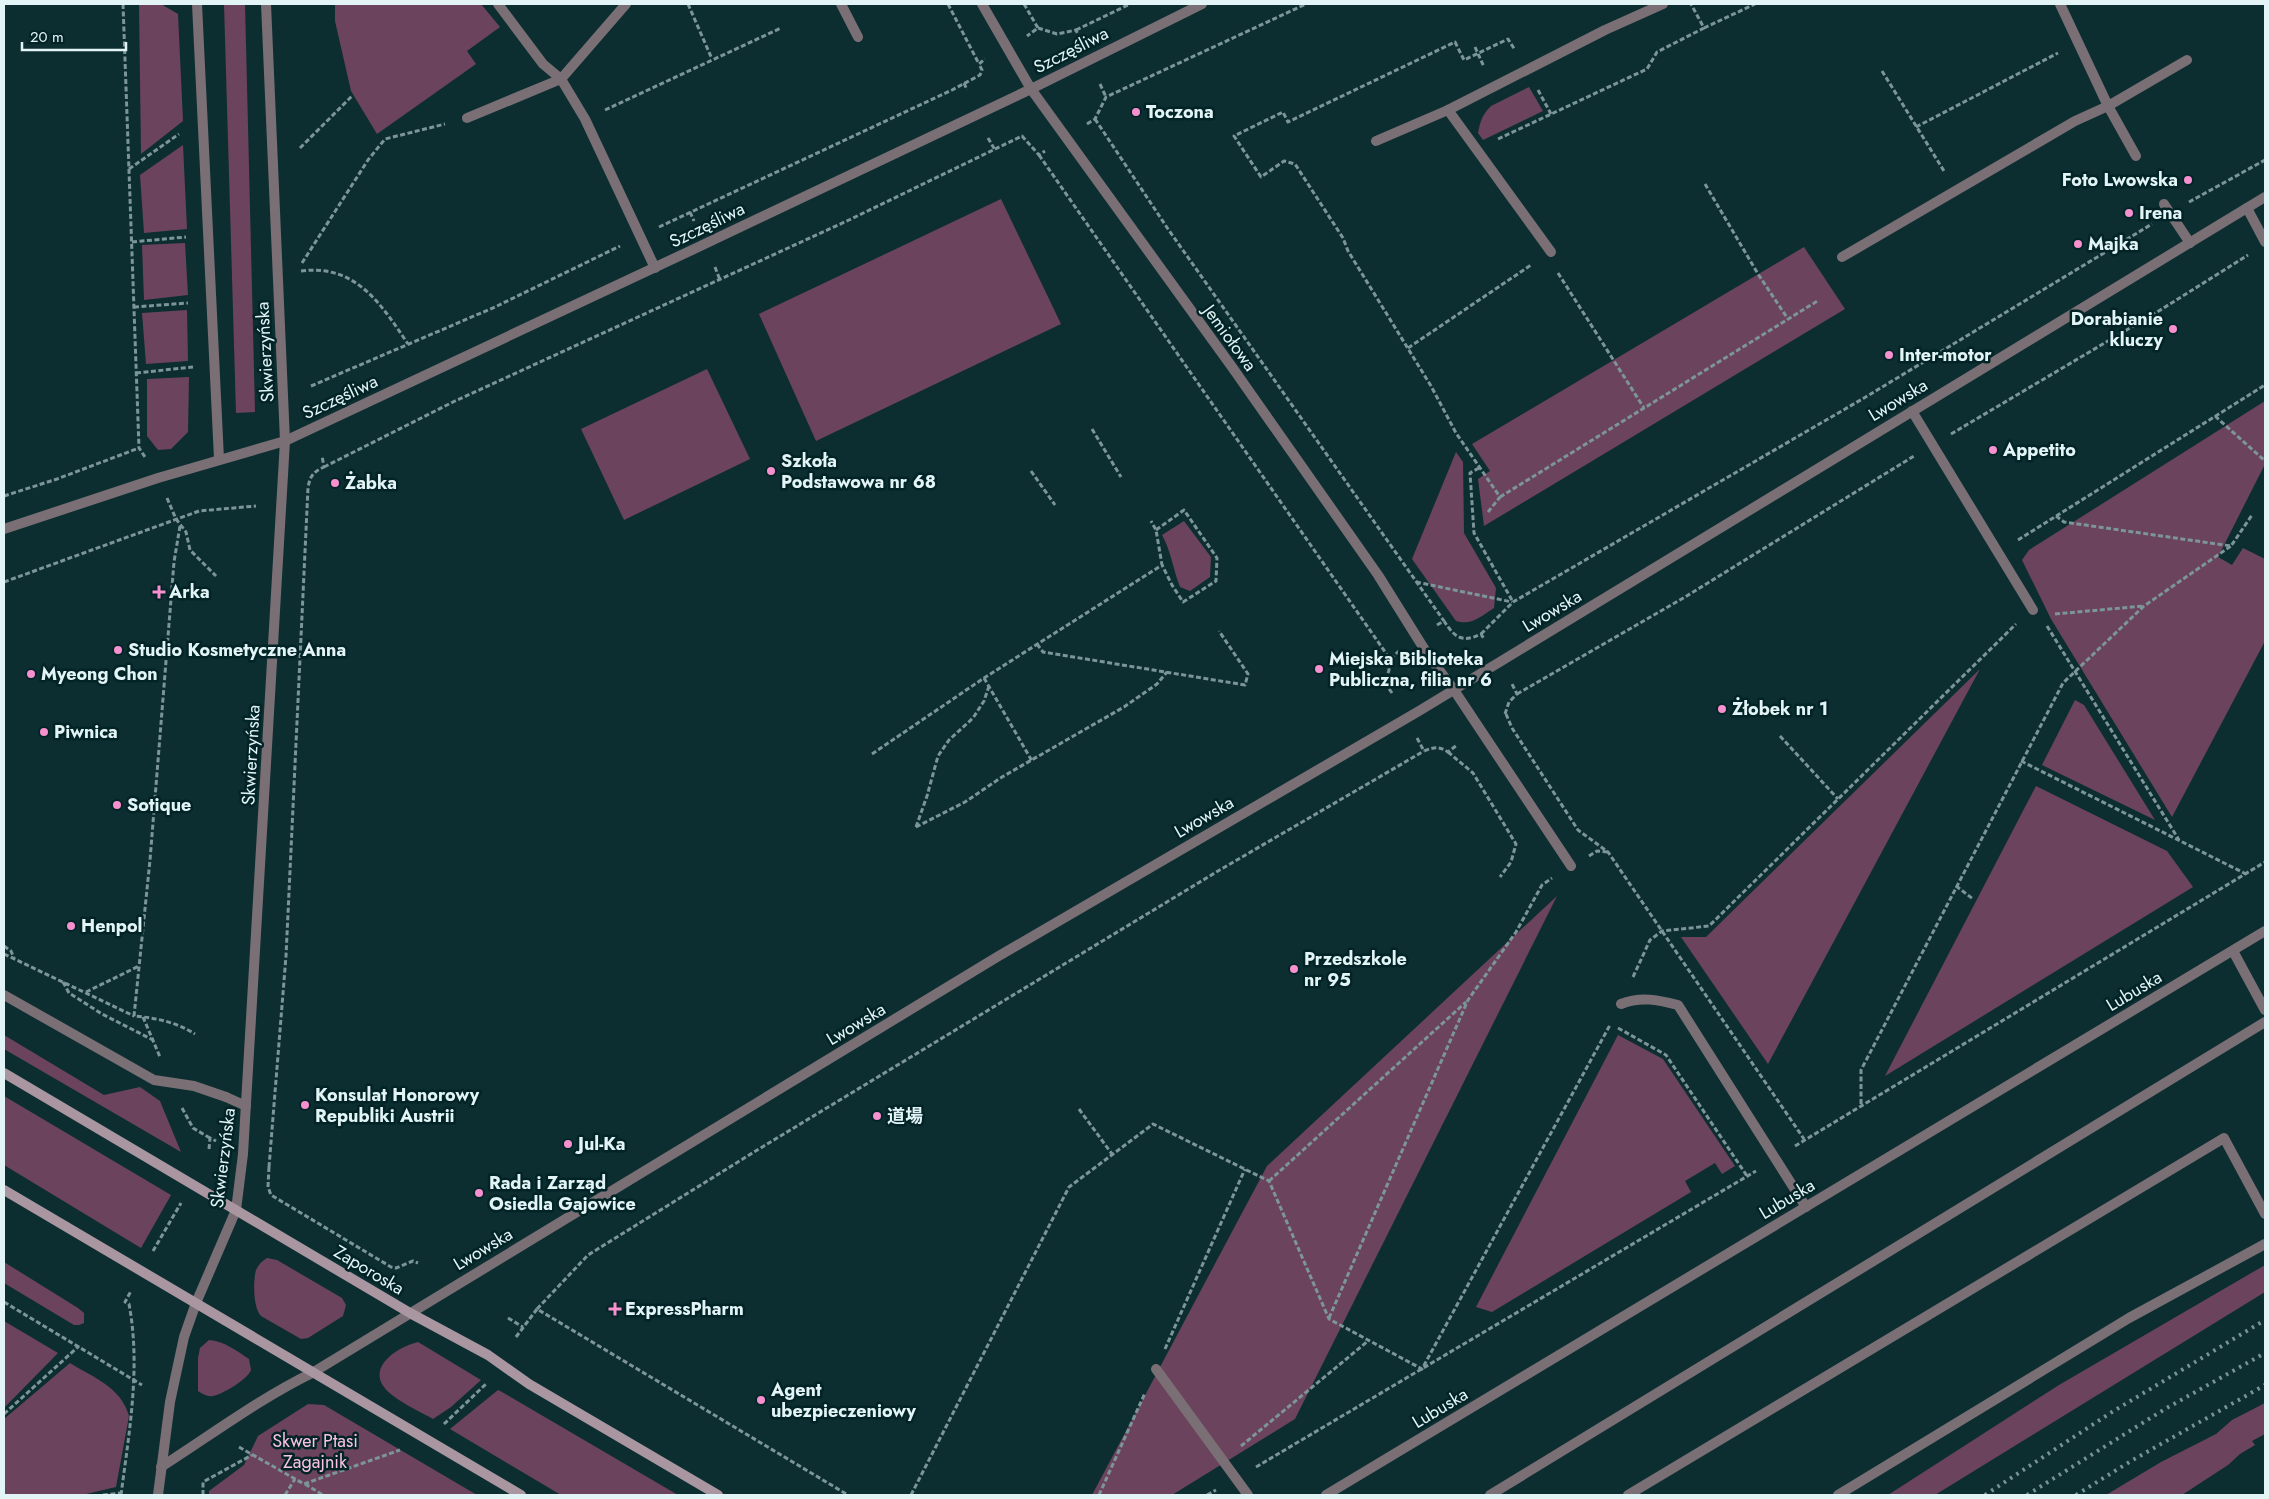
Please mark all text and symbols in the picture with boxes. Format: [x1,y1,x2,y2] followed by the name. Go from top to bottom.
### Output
[22,20,126,52] scale bar
[1029,20,1113,80] street label: Szczęśliwa
[30,26,64,48] text: 20 m
[1146,99,1214,125] place label: Toczona
[1130,106,1142,118] marker: Toczona
[2062,167,2178,193] place label: Foto Lwowska
[2182,174,2194,186] marker: Foto Lwowska
[665,196,749,254] street label: Szczęśliwa
[2139,200,2182,226] place label: Irena
[2123,207,2135,219] marker: Irena
[2088,231,2139,257] place label: Majka
[2072,238,2084,250] marker: Majka
[1196,298,1263,377] street label: Jemiołowa
[249,301,281,403] street label: Skwierzyńska
[2071,306,2164,353] place label: Dorabianie kluczy
[2167,323,2179,335] marker: Dorabianie kluczy
[1899,342,1992,368] place label: Inter-motor
[1883,349,1895,361] marker: Inter-motor
[298,368,382,426] street label: Szczęśliwa
[1864,372,1932,428] street label: Lwowska
[2002,437,2076,463] place label: Appetito
[1987,444,1999,456] marker: Appetito
[781,448,936,495] place label: Szkoła Podstawowa nr 68
[765,465,777,477] marker: Szkoła Podstawowa nr 68
[345,470,397,496] place label: Żabka
[329,477,341,489] marker: Żabka
[168,579,210,605] place label: Arka
[1518,583,1586,639] street label: Lwowska
[153,586,165,598] marker: Arka
[128,637,346,663] place label: Studio Kosmetyczne Anna
[112,644,124,656] marker: Studio Kosmetyczne Anna
[1329,646,1492,693] place label: Miejska Biblioteka Publiczna, filia nr 6
[41,661,158,687] place label: Myeong Chon
[1313,663,1325,675] marker: Miejska Biblioteka Publiczna, filia nr 6
[25,668,37,680] marker: Myeong Chon
[1732,696,1828,722] place label: Żłobek nr 1
[1716,703,1728,715] marker: Żłobek nr 1
[235,704,267,806] street label: Skwierzyńska
[54,719,118,745] place label: Piwnica
[38,726,50,738] marker: Piwnica
[1169,790,1239,844] street label: Lwowska
[127,792,191,818] place label: Sotique
[111,799,123,811] marker: Sotique
[81,913,142,939] place label: Henpol
[65,920,77,932] marker: Henpol
[1304,946,1407,993] place label: Przedszkole nr 95
[1288,963,1300,975] marker: Przedszkole nr 95
[2101,964,2167,1018] street label: Lubuska
[822,996,890,1052] street label: Lwowska
[315,1082,480,1129] place label: Konsulat Honorowy Republiki Austrii
[299,1099,311,1111] marker: Konsulat Honorowy Republiki Austrii
[887,1103,923,1129] place label: 道場
[204,1106,242,1210] street label: Skwierzyńska
[871,1110,883,1122] marker: 道場
[575,1131,625,1157] place label: Jul-Ka
[562,1138,574,1150] marker: Jul-Ka
[489,1170,636,1217] place label: Rada i Zarząd Osiedla Gajowice
[1754,1172,1820,1226] street label: Lubuska
[473,1187,485,1199] marker: Rada i Zarząd Osiedla Gajowice
[449,1221,517,1277] street label: Lwowska
[329,1239,409,1301] street label: Zaporoska
[625,1296,744,1322] place label: ExpressPharm
[609,1303,621,1315] marker: ExpressPharm
[770,1377,917,1424] place label: Agent ubezpieczeniowy
[1407,1381,1473,1435] street label: Lubuska
[755,1394,767,1406] marker: Agent ubezpieczeniowy
[272,1428,358,1475] park label: Skwer Ptasi Zagajnik

